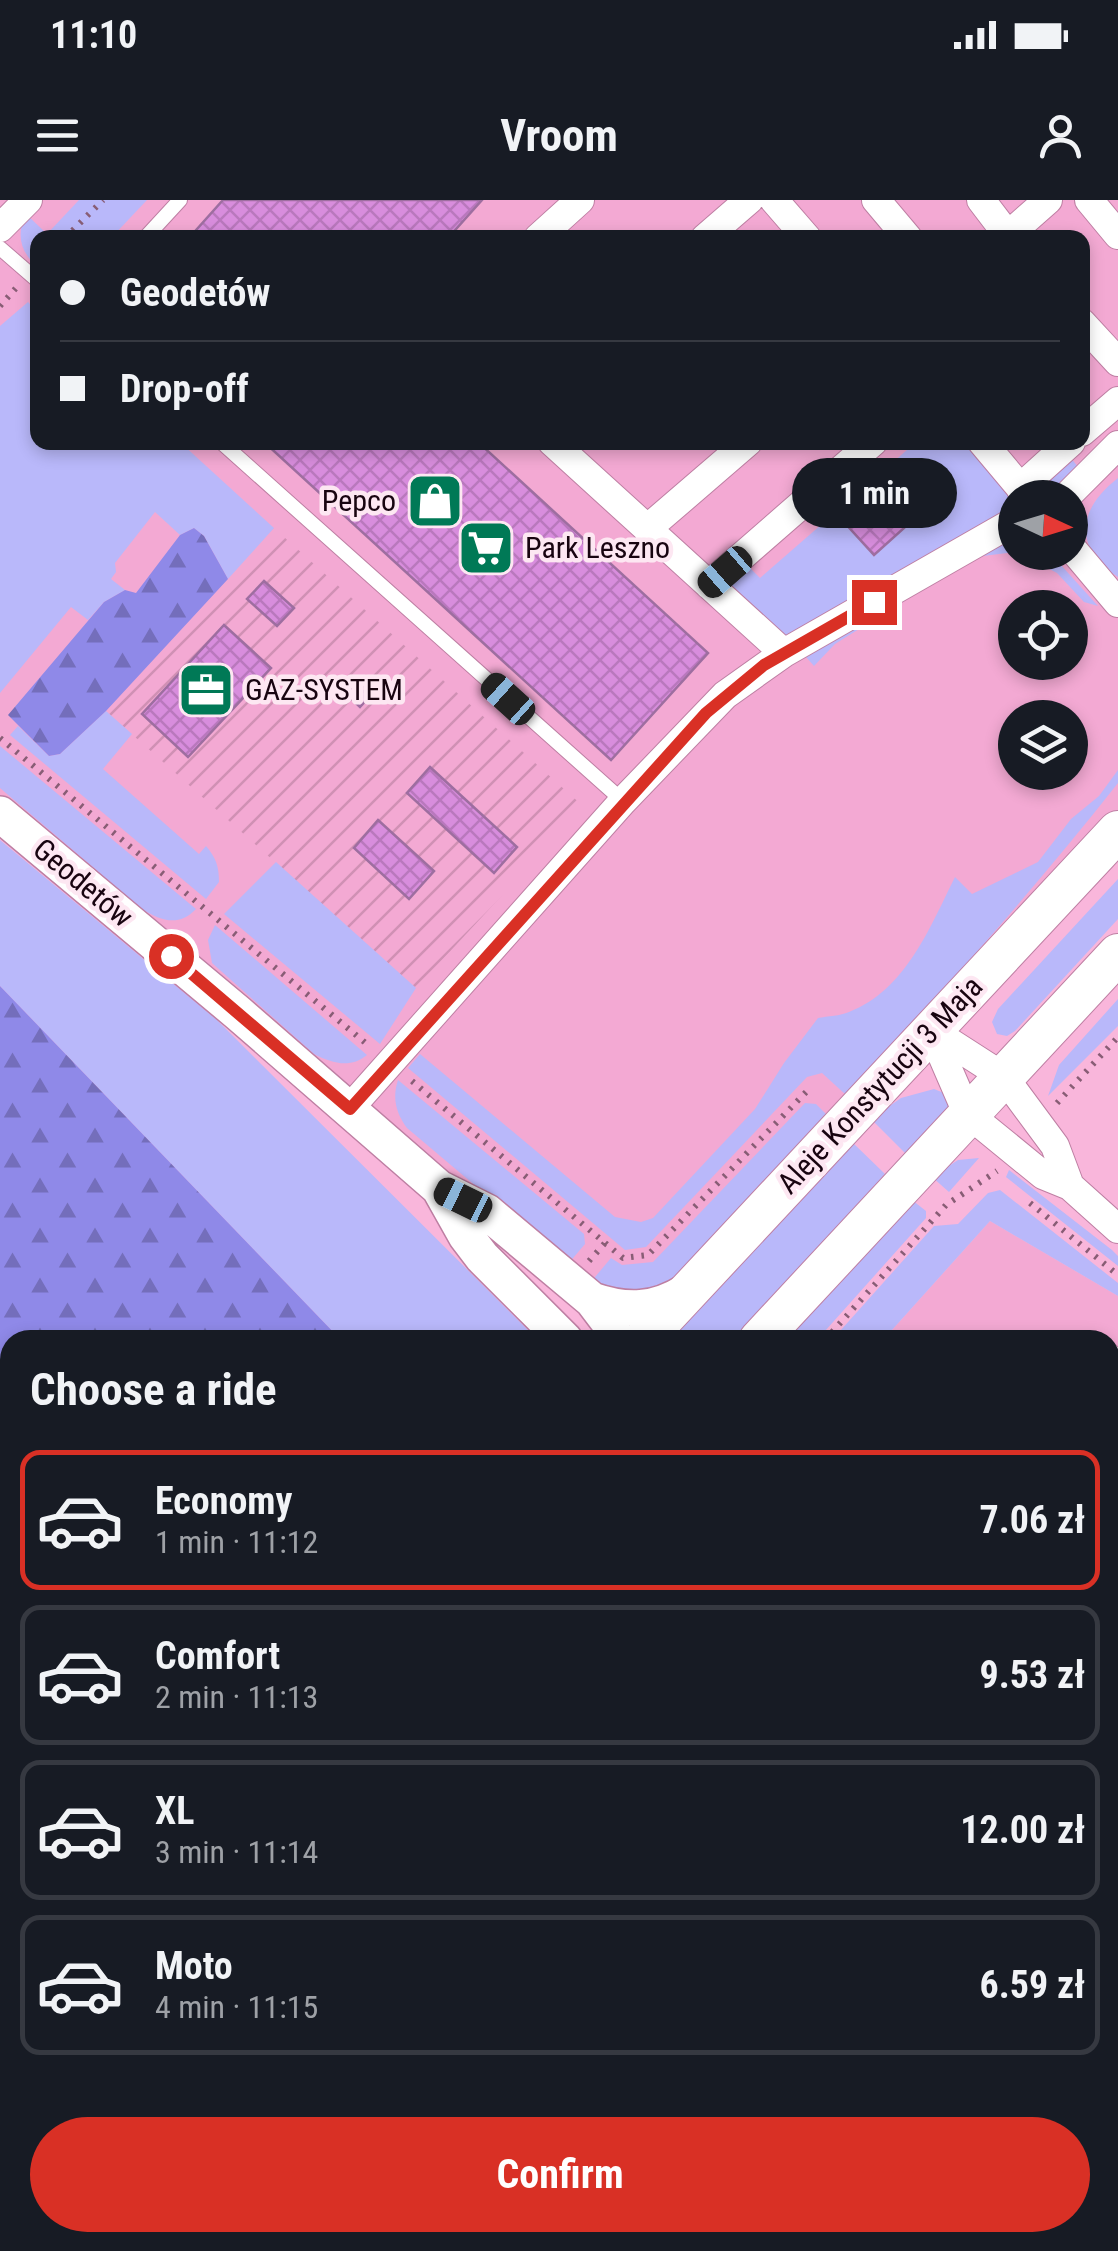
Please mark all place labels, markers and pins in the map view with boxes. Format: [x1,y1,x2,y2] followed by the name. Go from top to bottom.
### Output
[405,471,465,531] shop icon: Pepco
[322,483,396,518] place label: Pepco
[456,518,516,578] supermarket icon: Park Leszno
[525,530,670,565] place label: Park Leszno
[176,660,236,720] office icon: GAZ-SYSTEM
[245,672,403,707] place label: GAZ-SYSTEM

